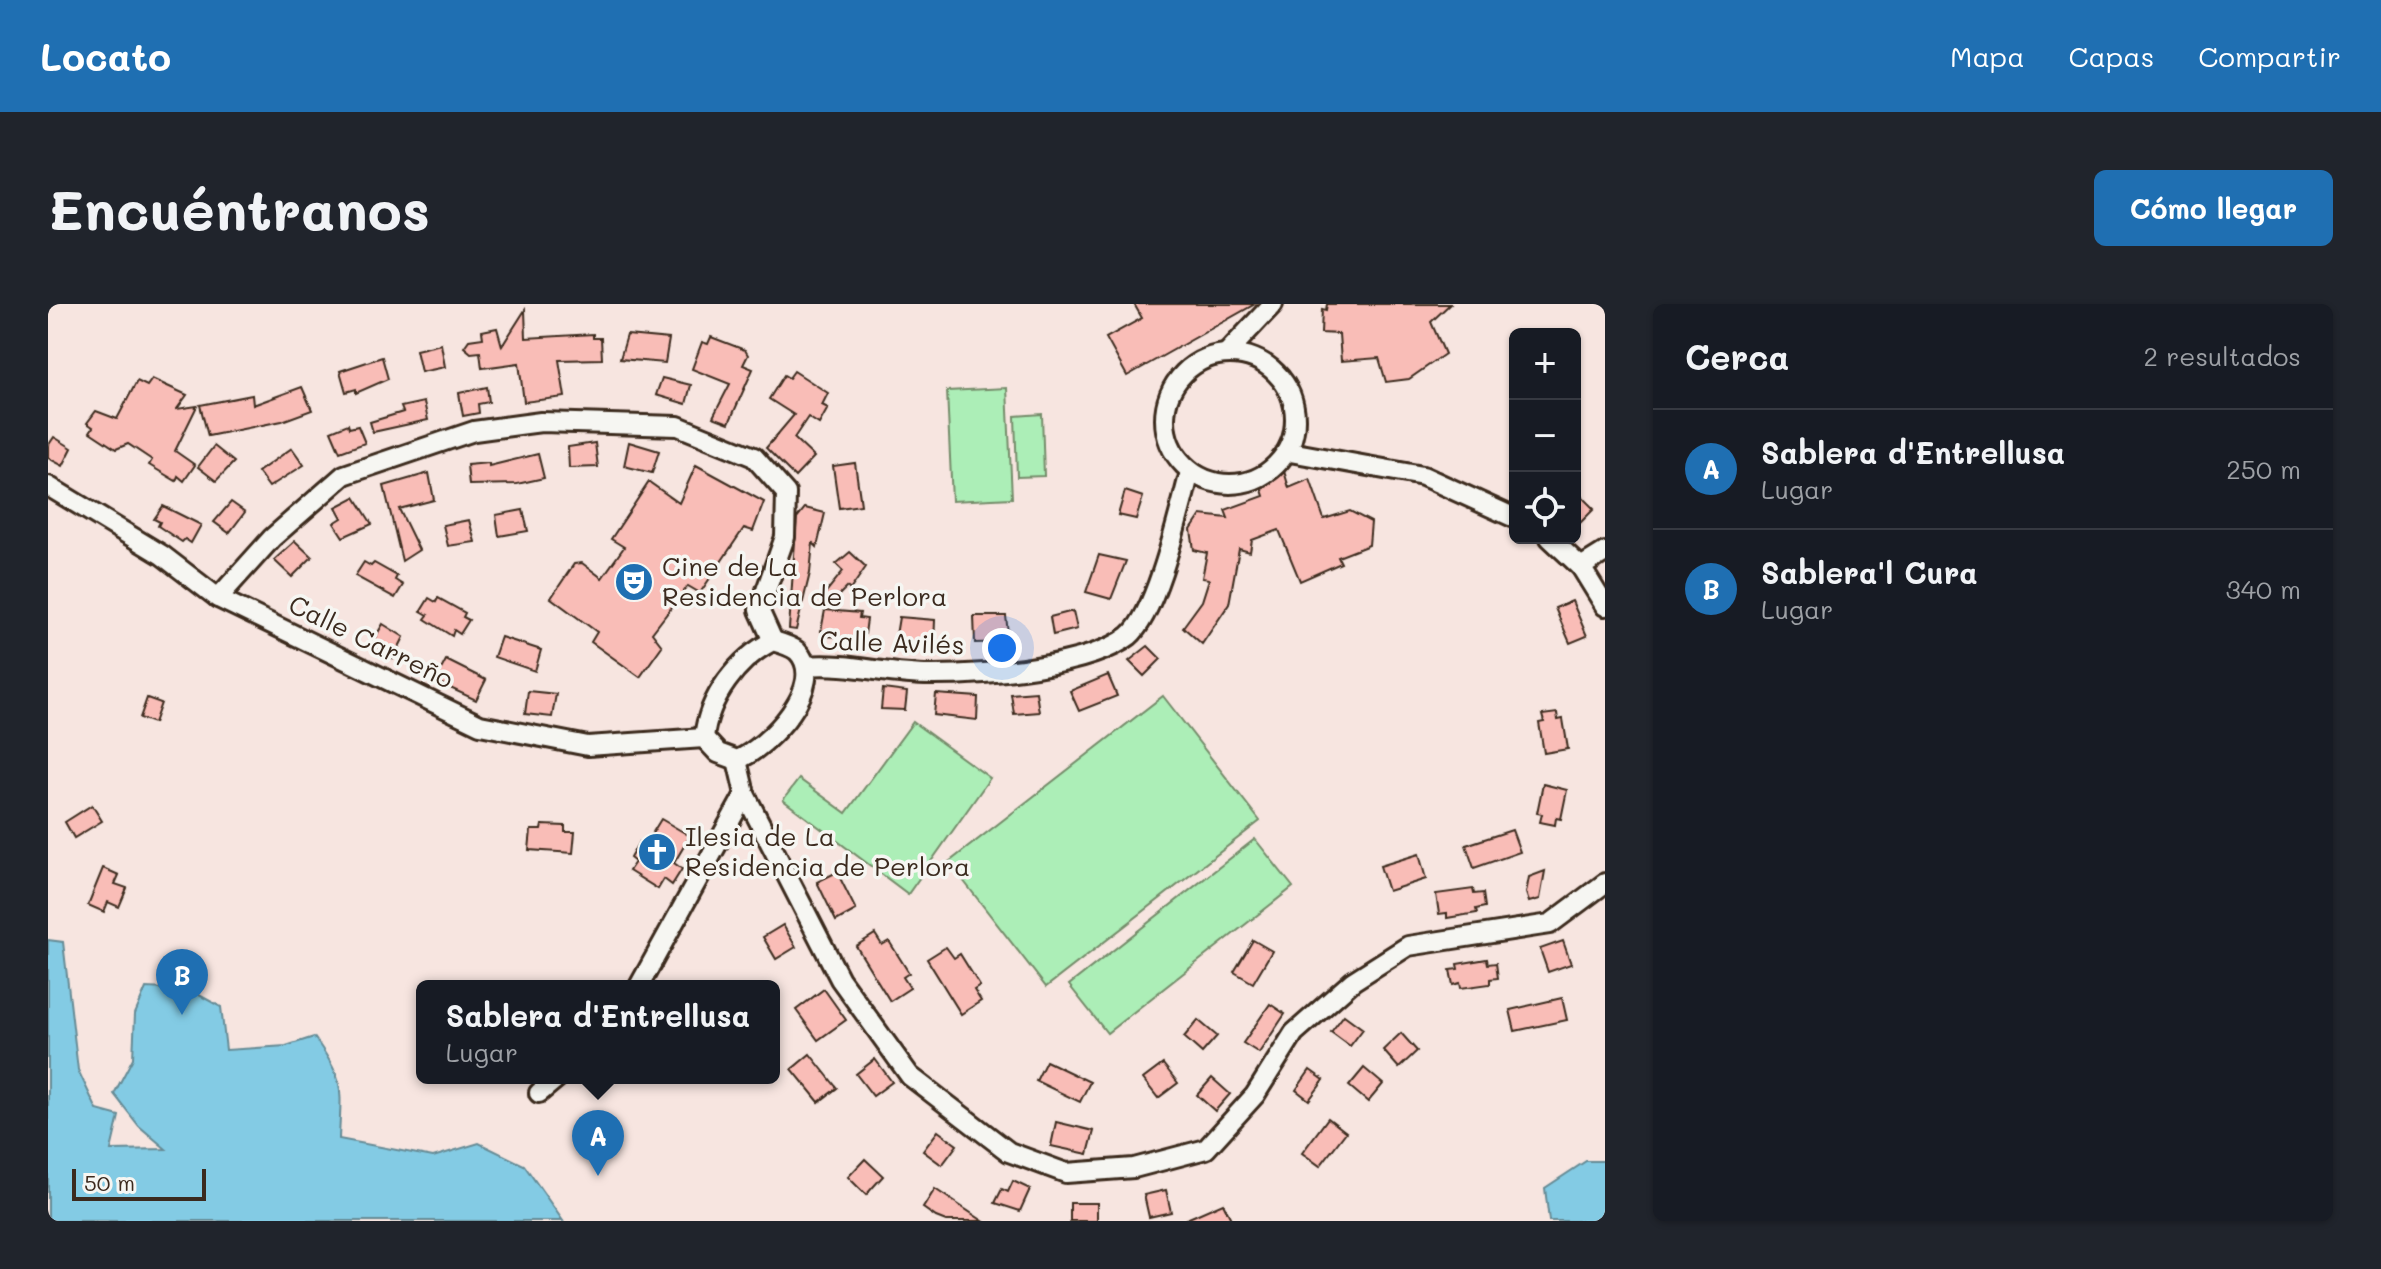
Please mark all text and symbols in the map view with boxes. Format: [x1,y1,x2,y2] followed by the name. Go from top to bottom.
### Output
[40,31,171,81] text: Locato
[1950,38,2025,74] text: Mapa
[2069,38,2154,74] text: Capas
[2198,38,2341,74] text: Compartir
[2094,170,2333,246] button: Cómo llegar
[48,172,430,245] text: Encuéntranos
[1509,328,1581,544] map controls
[1509,328,1581,400] button: +
[1685,334,1789,379] text: Cerca
[2143,339,2301,373] text: 2 resultados
[1509,400,1581,472] button: −
[1761,432,2065,472] text: Sablera d'Entrellusa
[1702,452,1720,486] text: A
[2226,452,2301,486] text: 250 m
[1509,472,1581,544] button: locate
[1761,472,1833,506] text: Lugar
[662,549,947,613] place label: Cine de La Residencia de Perlora
[1761,552,1978,592] text: Sablera'l Cura
[613,561,655,603] theatre icon: Cine de La Residencia de Perlora
[1702,572,1720,606] text: B
[2225,572,2301,606] text: 340 m
[284,587,459,696] street label: Calle Carreño
[1761,592,1833,626] text: Lugar
[819,622,965,662] street label: Calle Avilés
[982,628,1022,668] your location
[685,819,970,883] place label: Ilesia de La Residencia de Perlora
[636,831,678,873] church icon: Ilesia de La Residencia de Perlora
[156,949,208,1015] pin: B
[416,980,780,1084] popup
[446,995,750,1035] text: Sablera d'Entrellusa
[446,1035,518,1069] text: Lugar
[572,1110,624,1176] pin: A
[72,1165,206,1201] scale bar
[84,1168,135,1197] text: 50 m

